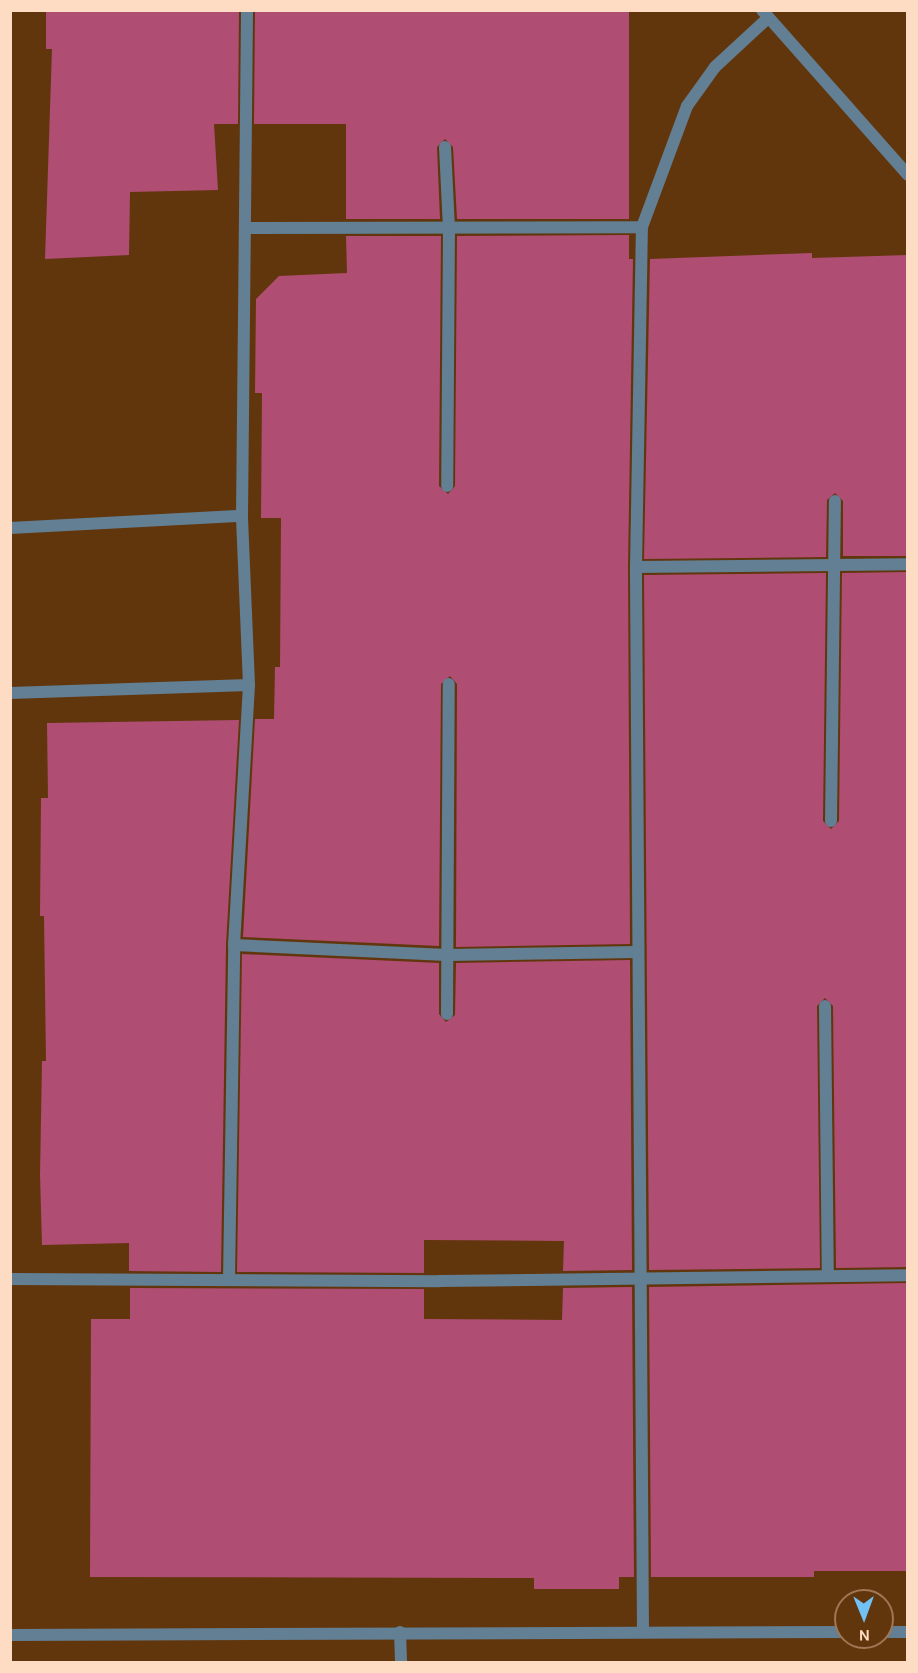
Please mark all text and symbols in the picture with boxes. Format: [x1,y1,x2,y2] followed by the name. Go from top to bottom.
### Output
[834,1589,894,1649] north arrow
[858,1626,870,1645] text: N

